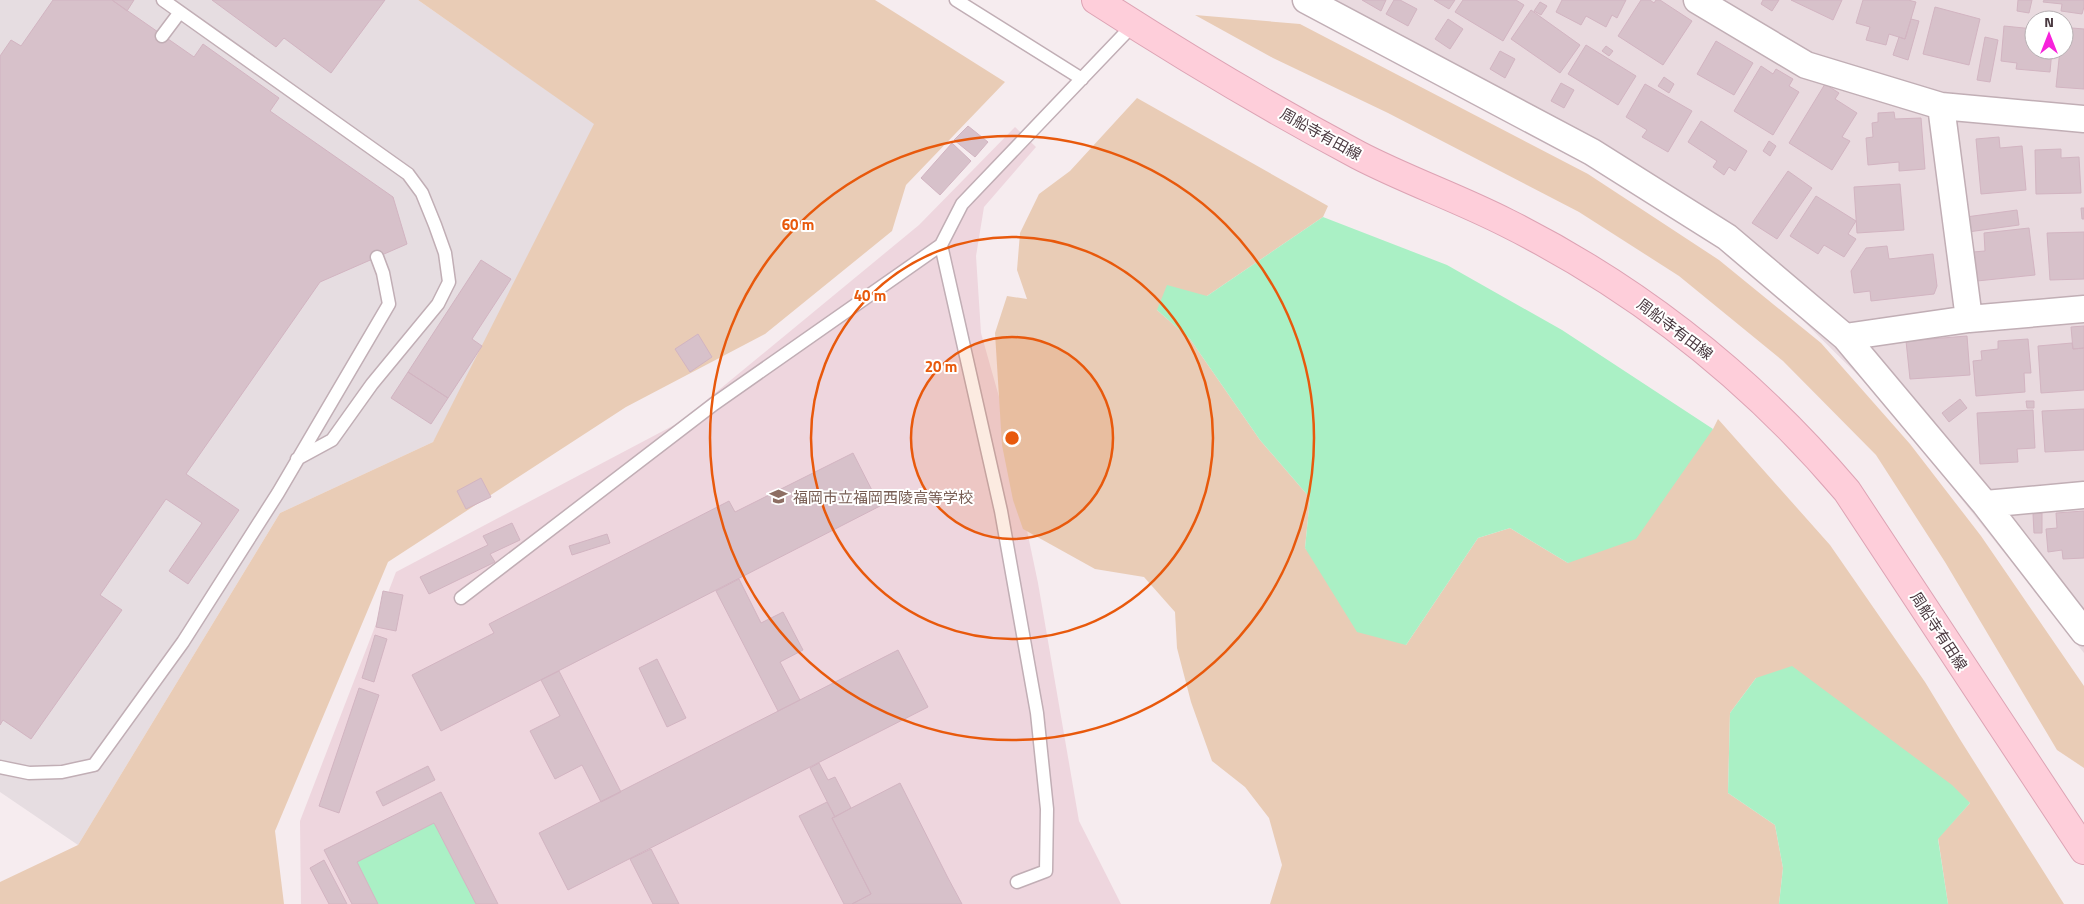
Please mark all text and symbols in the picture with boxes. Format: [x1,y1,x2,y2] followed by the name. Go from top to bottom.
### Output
[2024,10,2074,60] north arrow
[2044,11,2054,32] text: N
[1276,102,1366,166] street label: 周船寺有田線
[782,213,814,236] text: 60 m
[854,284,886,307] text: 40 m
[1632,293,1718,365] street label: 周船寺有田線
[925,355,957,378] text: 20 m
[1003,429,1021,447] centre of rings
[793,486,973,509] place label: 福岡市立福岡西陵高等学校
[769,487,789,507] school or university icon: 福岡市立福岡西陵高等学校
[1905,587,1973,675] street label: 周船寺有田線

